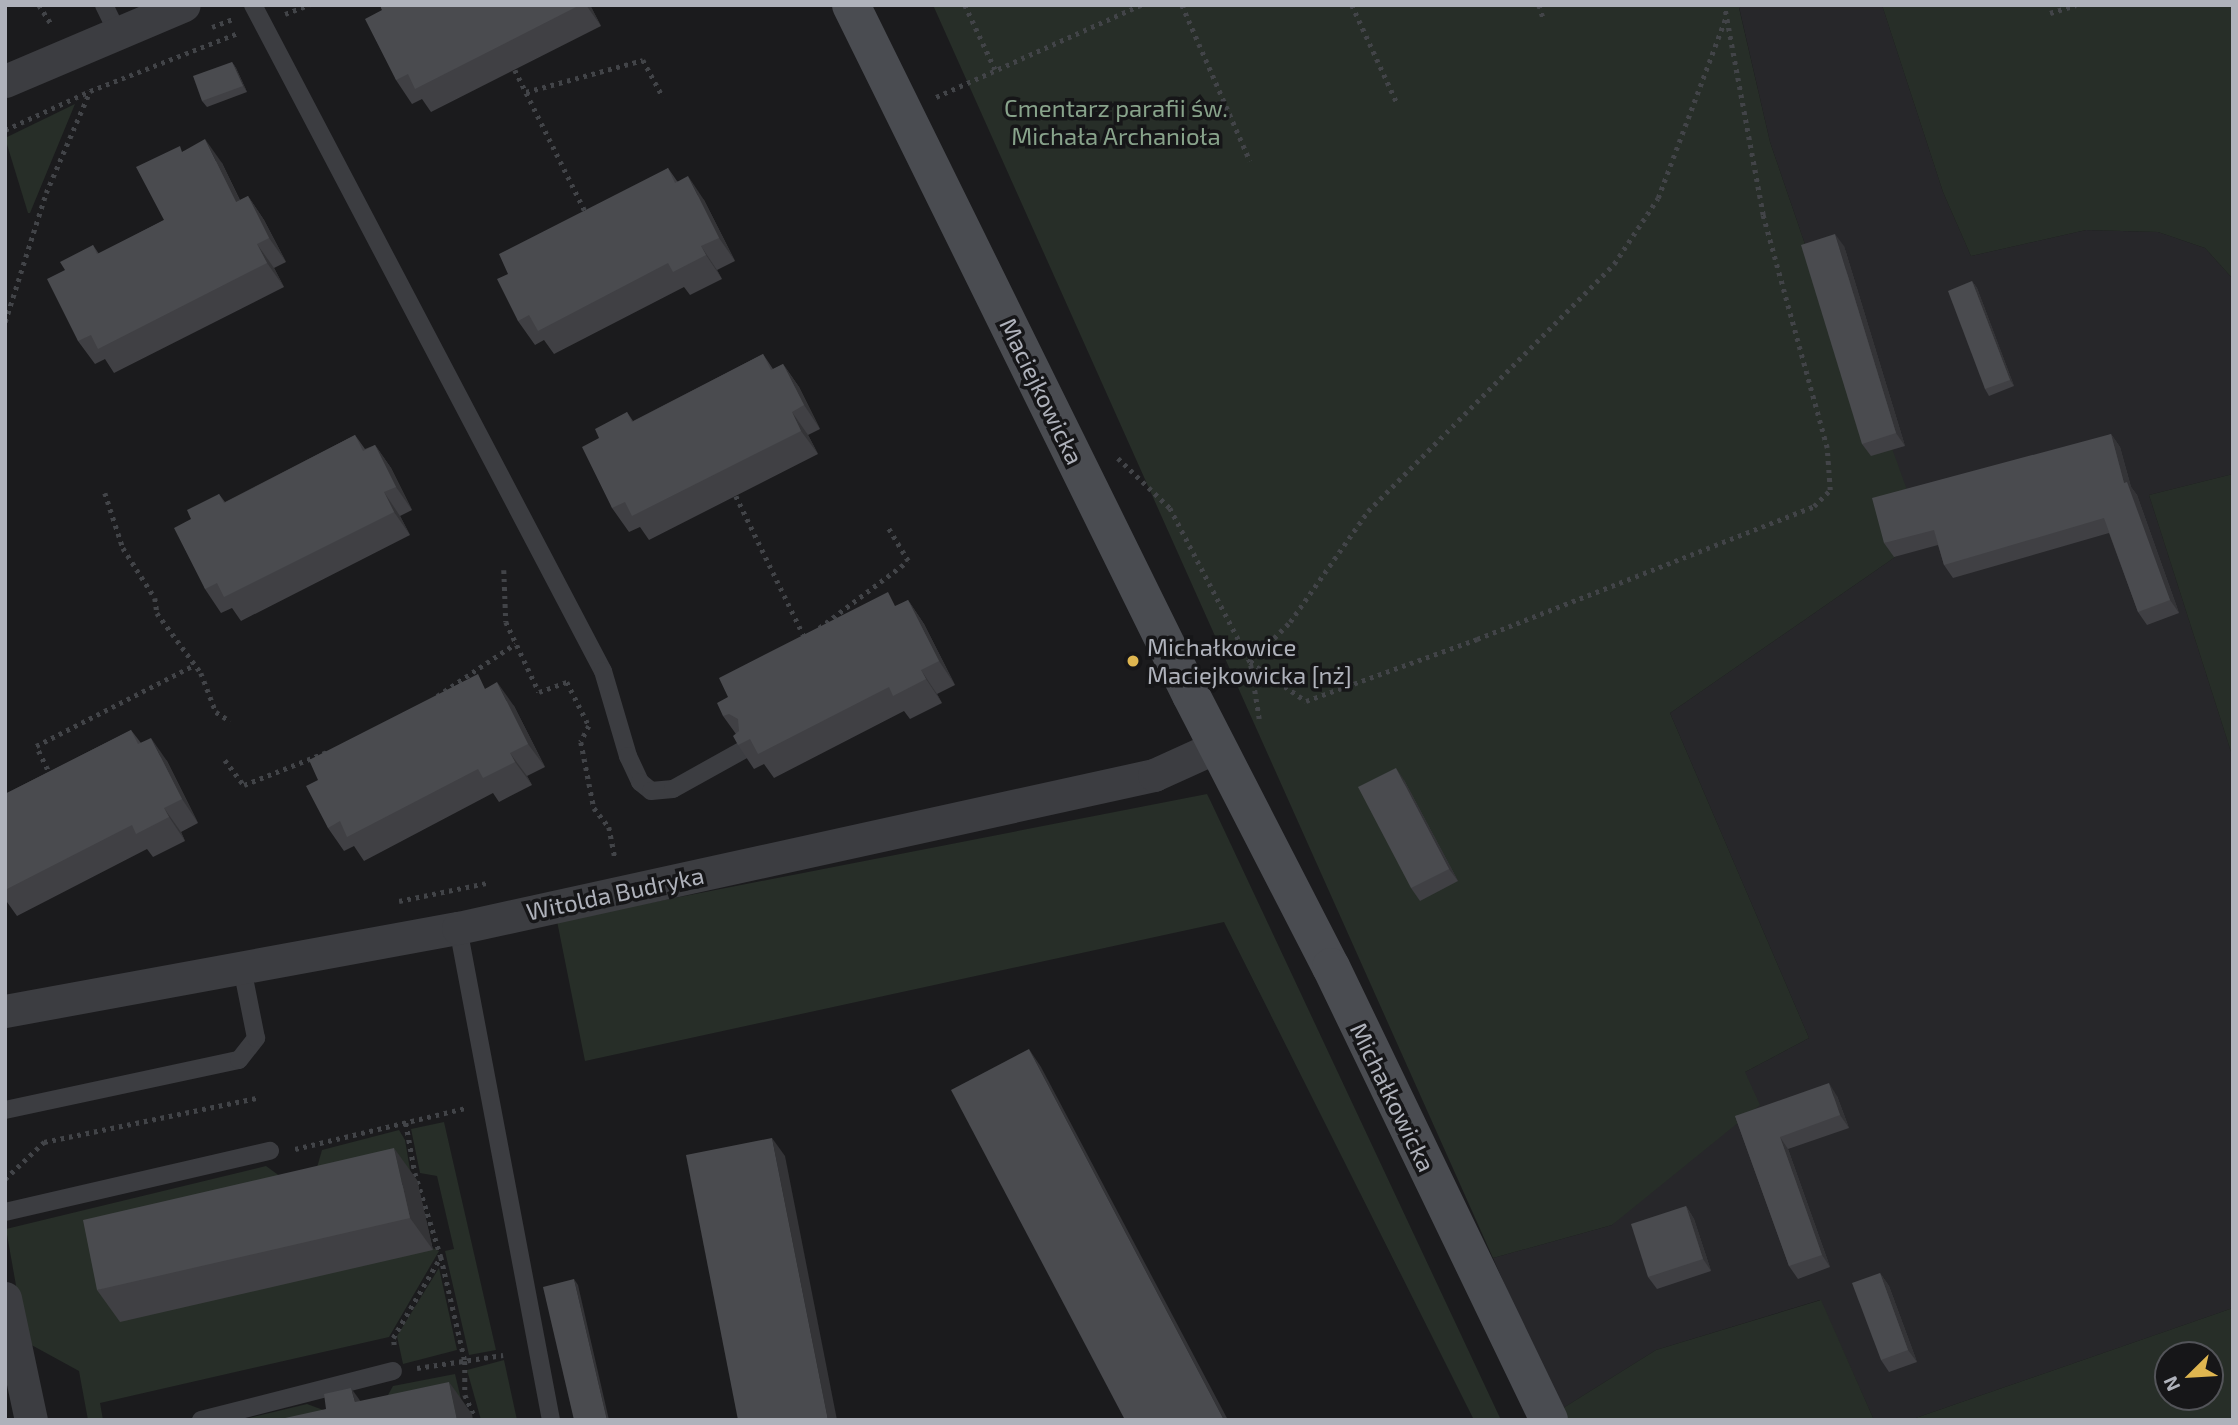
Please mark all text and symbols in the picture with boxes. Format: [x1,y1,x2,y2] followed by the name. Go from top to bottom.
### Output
[1004,94,1228,150] park label: Cmentarz parafii św. Michała Archanioła
[994,313,1090,469] street label: Maciejkowicka
[1147,633,1352,689] place label: Michałkowice Maciejkowicka [nż]
[1125,653,1141,669] marker: Michałkowice Maciejkowicka [nż]
[524,860,706,926] street label: Witolda Budryka
[1345,1018,1441,1176] street label: Michałkowicka
[2154,1341,2224,1411] north arrow
[2158,1373,2184,1395] text: N

